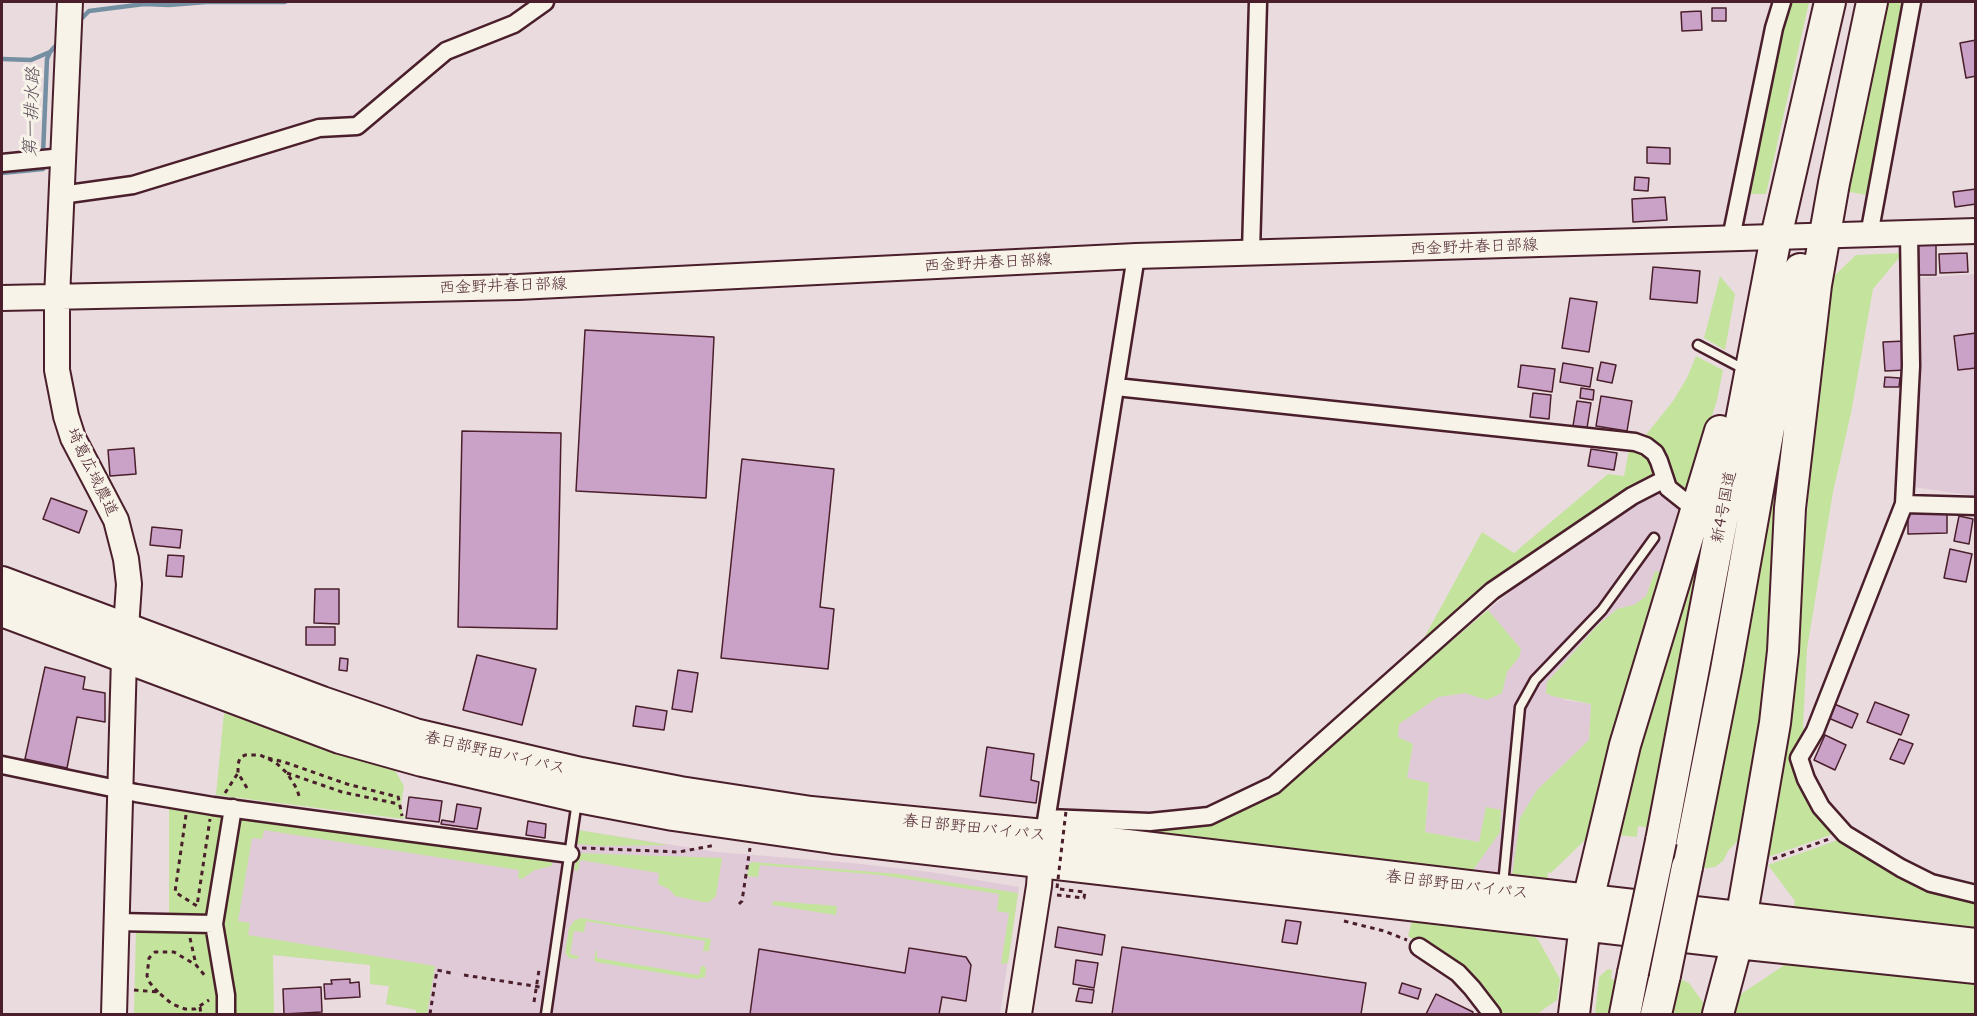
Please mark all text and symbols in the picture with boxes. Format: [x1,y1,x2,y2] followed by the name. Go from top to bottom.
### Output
[20,67,44,157] water label: 第一排水路
[1410,235,1538,259] street label: 西金野井春日部線
[924,250,1052,276] street label: 西金野井春日部線
[439,274,567,298] street label: 西金野井春日部線
[62,425,122,519] street label: 埼葛広域農道
[1708,469,1740,545] street label: 新4号国道
[423,727,567,779] street label: 春日部野田バイパス
[901,811,1047,845] street label: 春日部野田バイパス
[1384,867,1530,903] street label: 春日部野田バイパス

